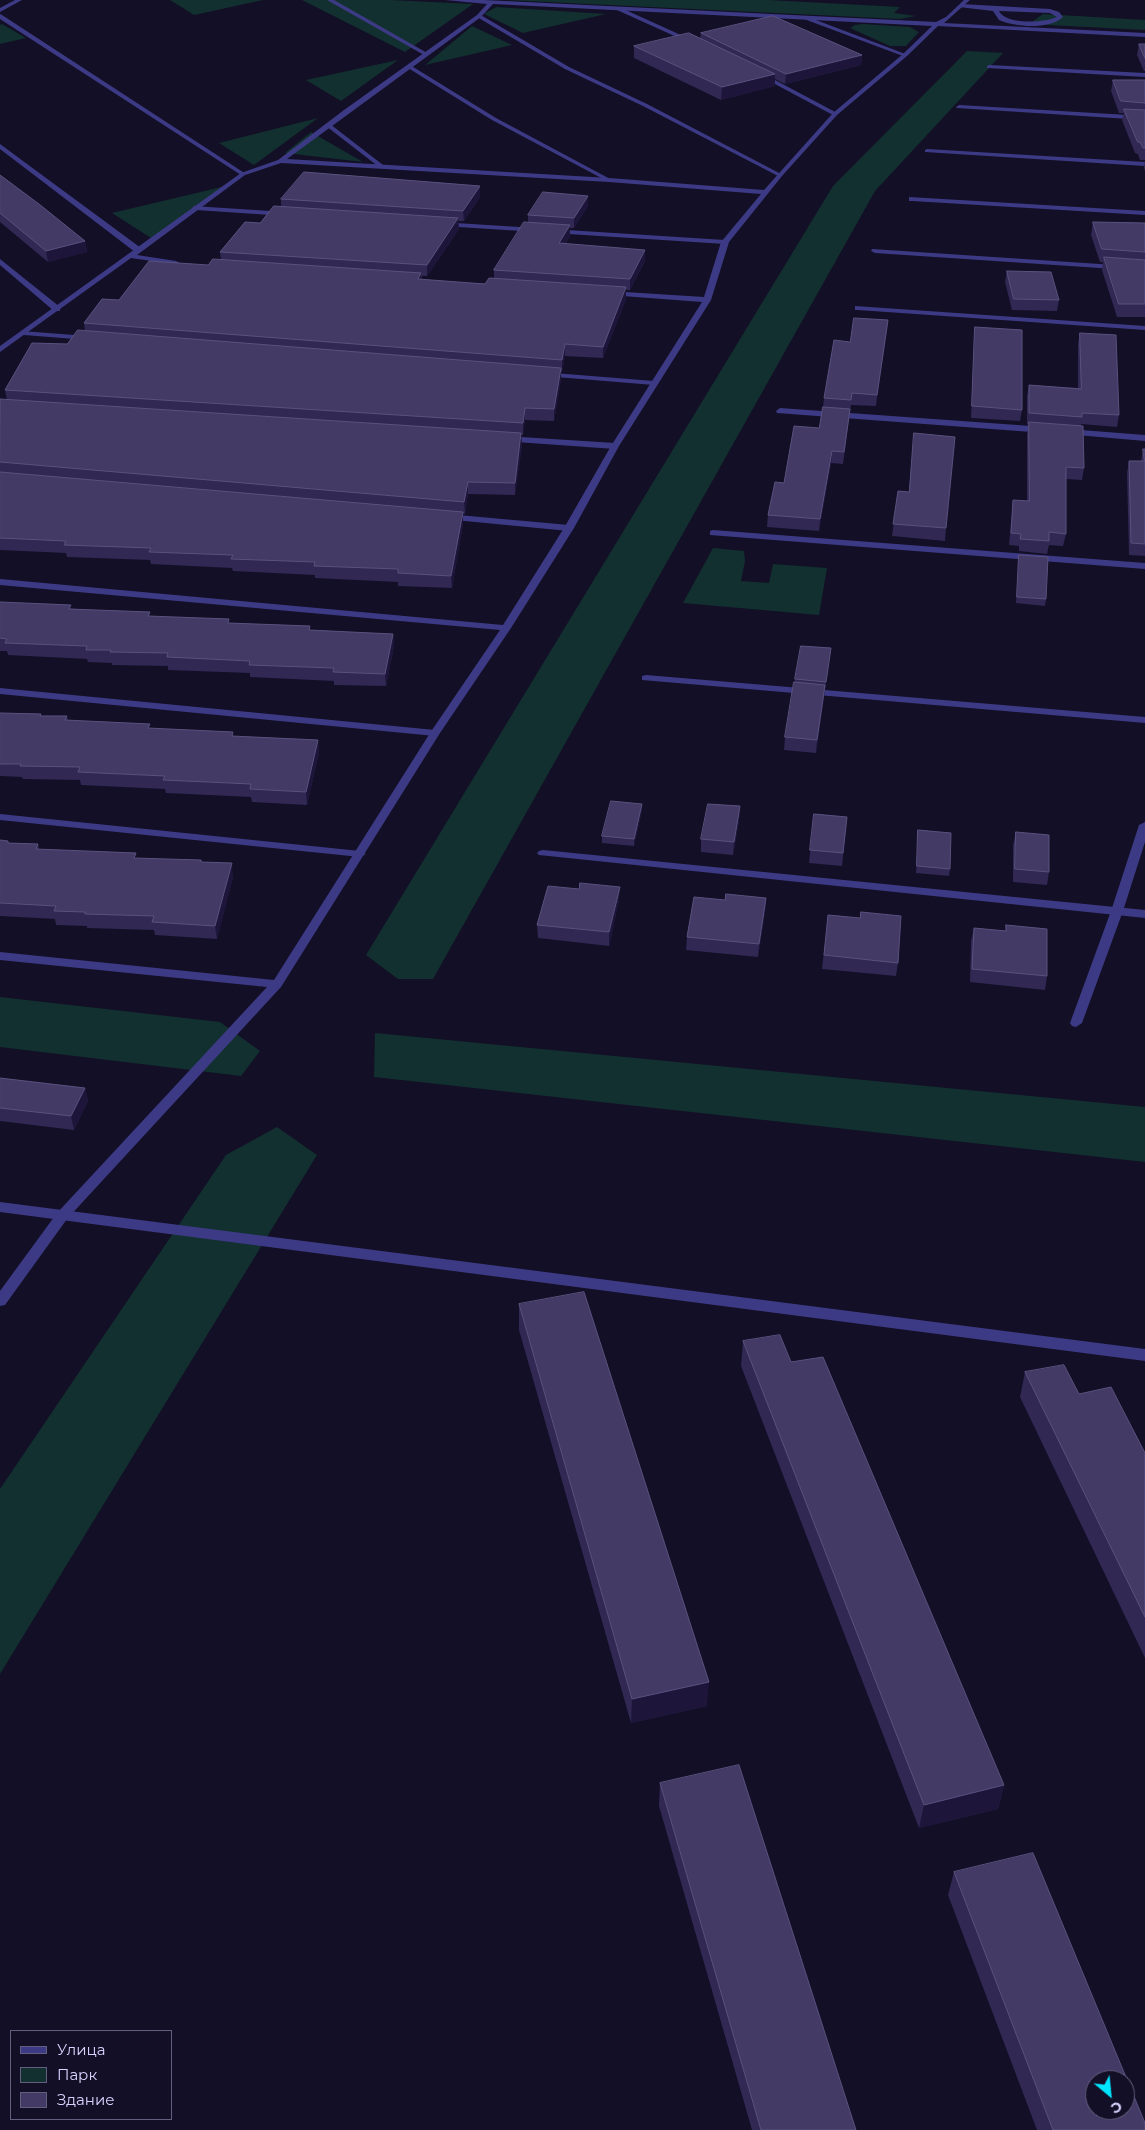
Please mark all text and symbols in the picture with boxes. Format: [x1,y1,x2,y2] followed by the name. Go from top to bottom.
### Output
[10,2030,172,2120] legend
[57,2040,105,2059] text: Улица
[57,2065,97,2084] text: Парк
[1085,2070,1135,2120] north arrow
[57,2090,115,2109] text: Здание
[1108,2097,1125,2118] text: С

